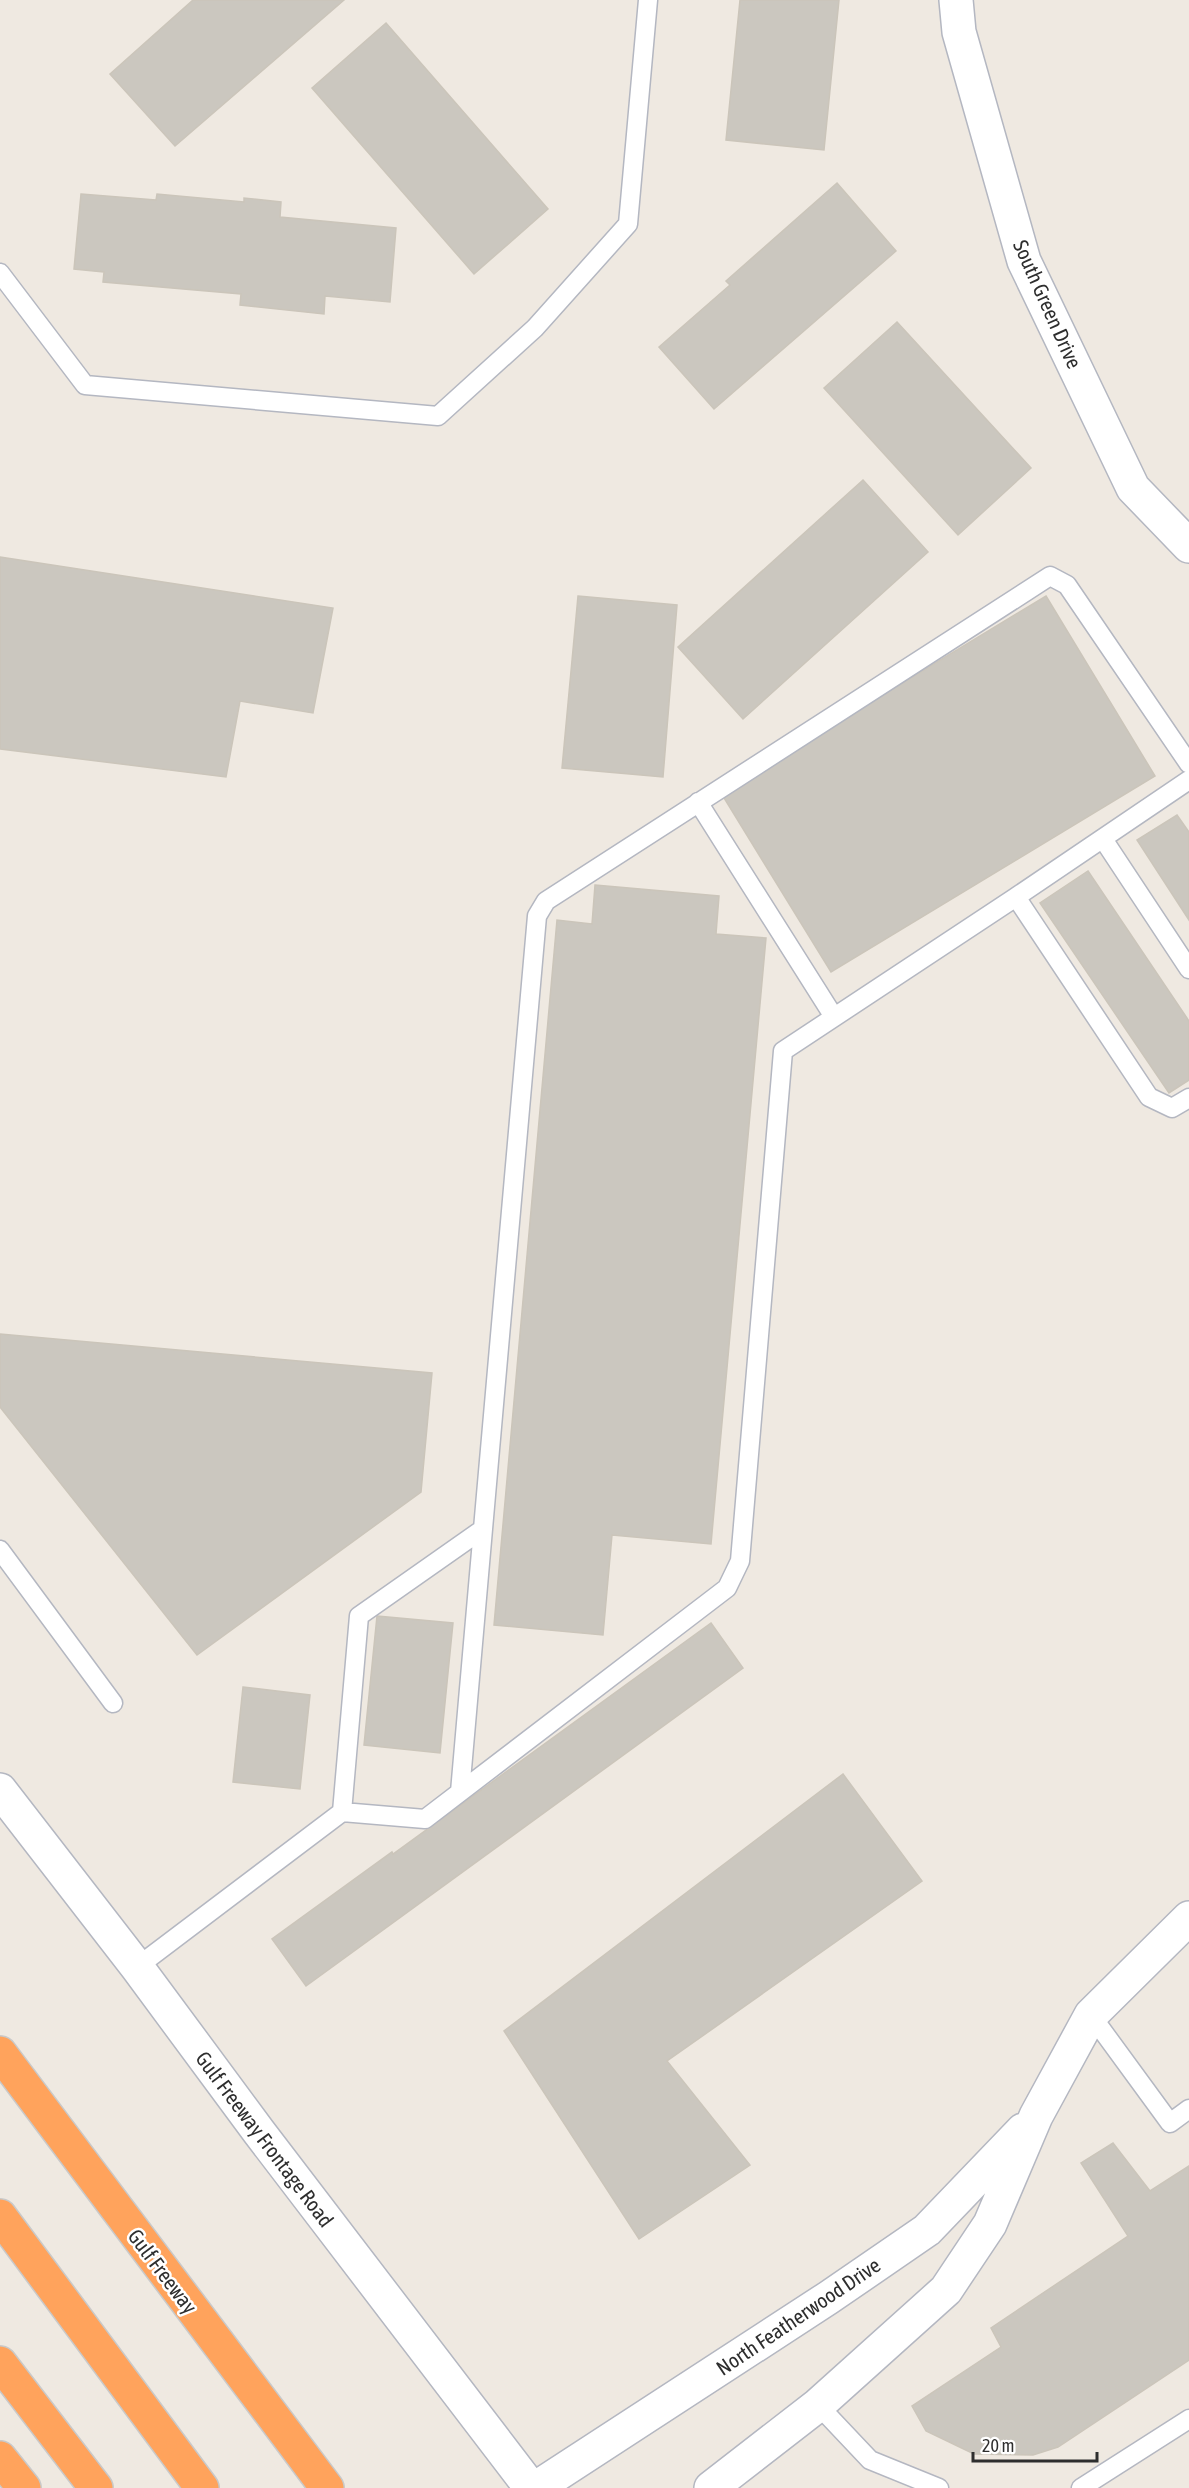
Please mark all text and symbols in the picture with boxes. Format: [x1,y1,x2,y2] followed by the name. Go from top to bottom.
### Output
[1009,236,1087,372] street label: South Green Drive
[191,2047,339,2231] street label: Gulf Freeway Frontage Road
[124,2224,203,2318] street label: Gulf Freeway
[712,2252,884,2380] street label: North Featherwood Drive
[973,2425,1098,2463] scale bar
[982,2435,1014,2456] text: 20 m

